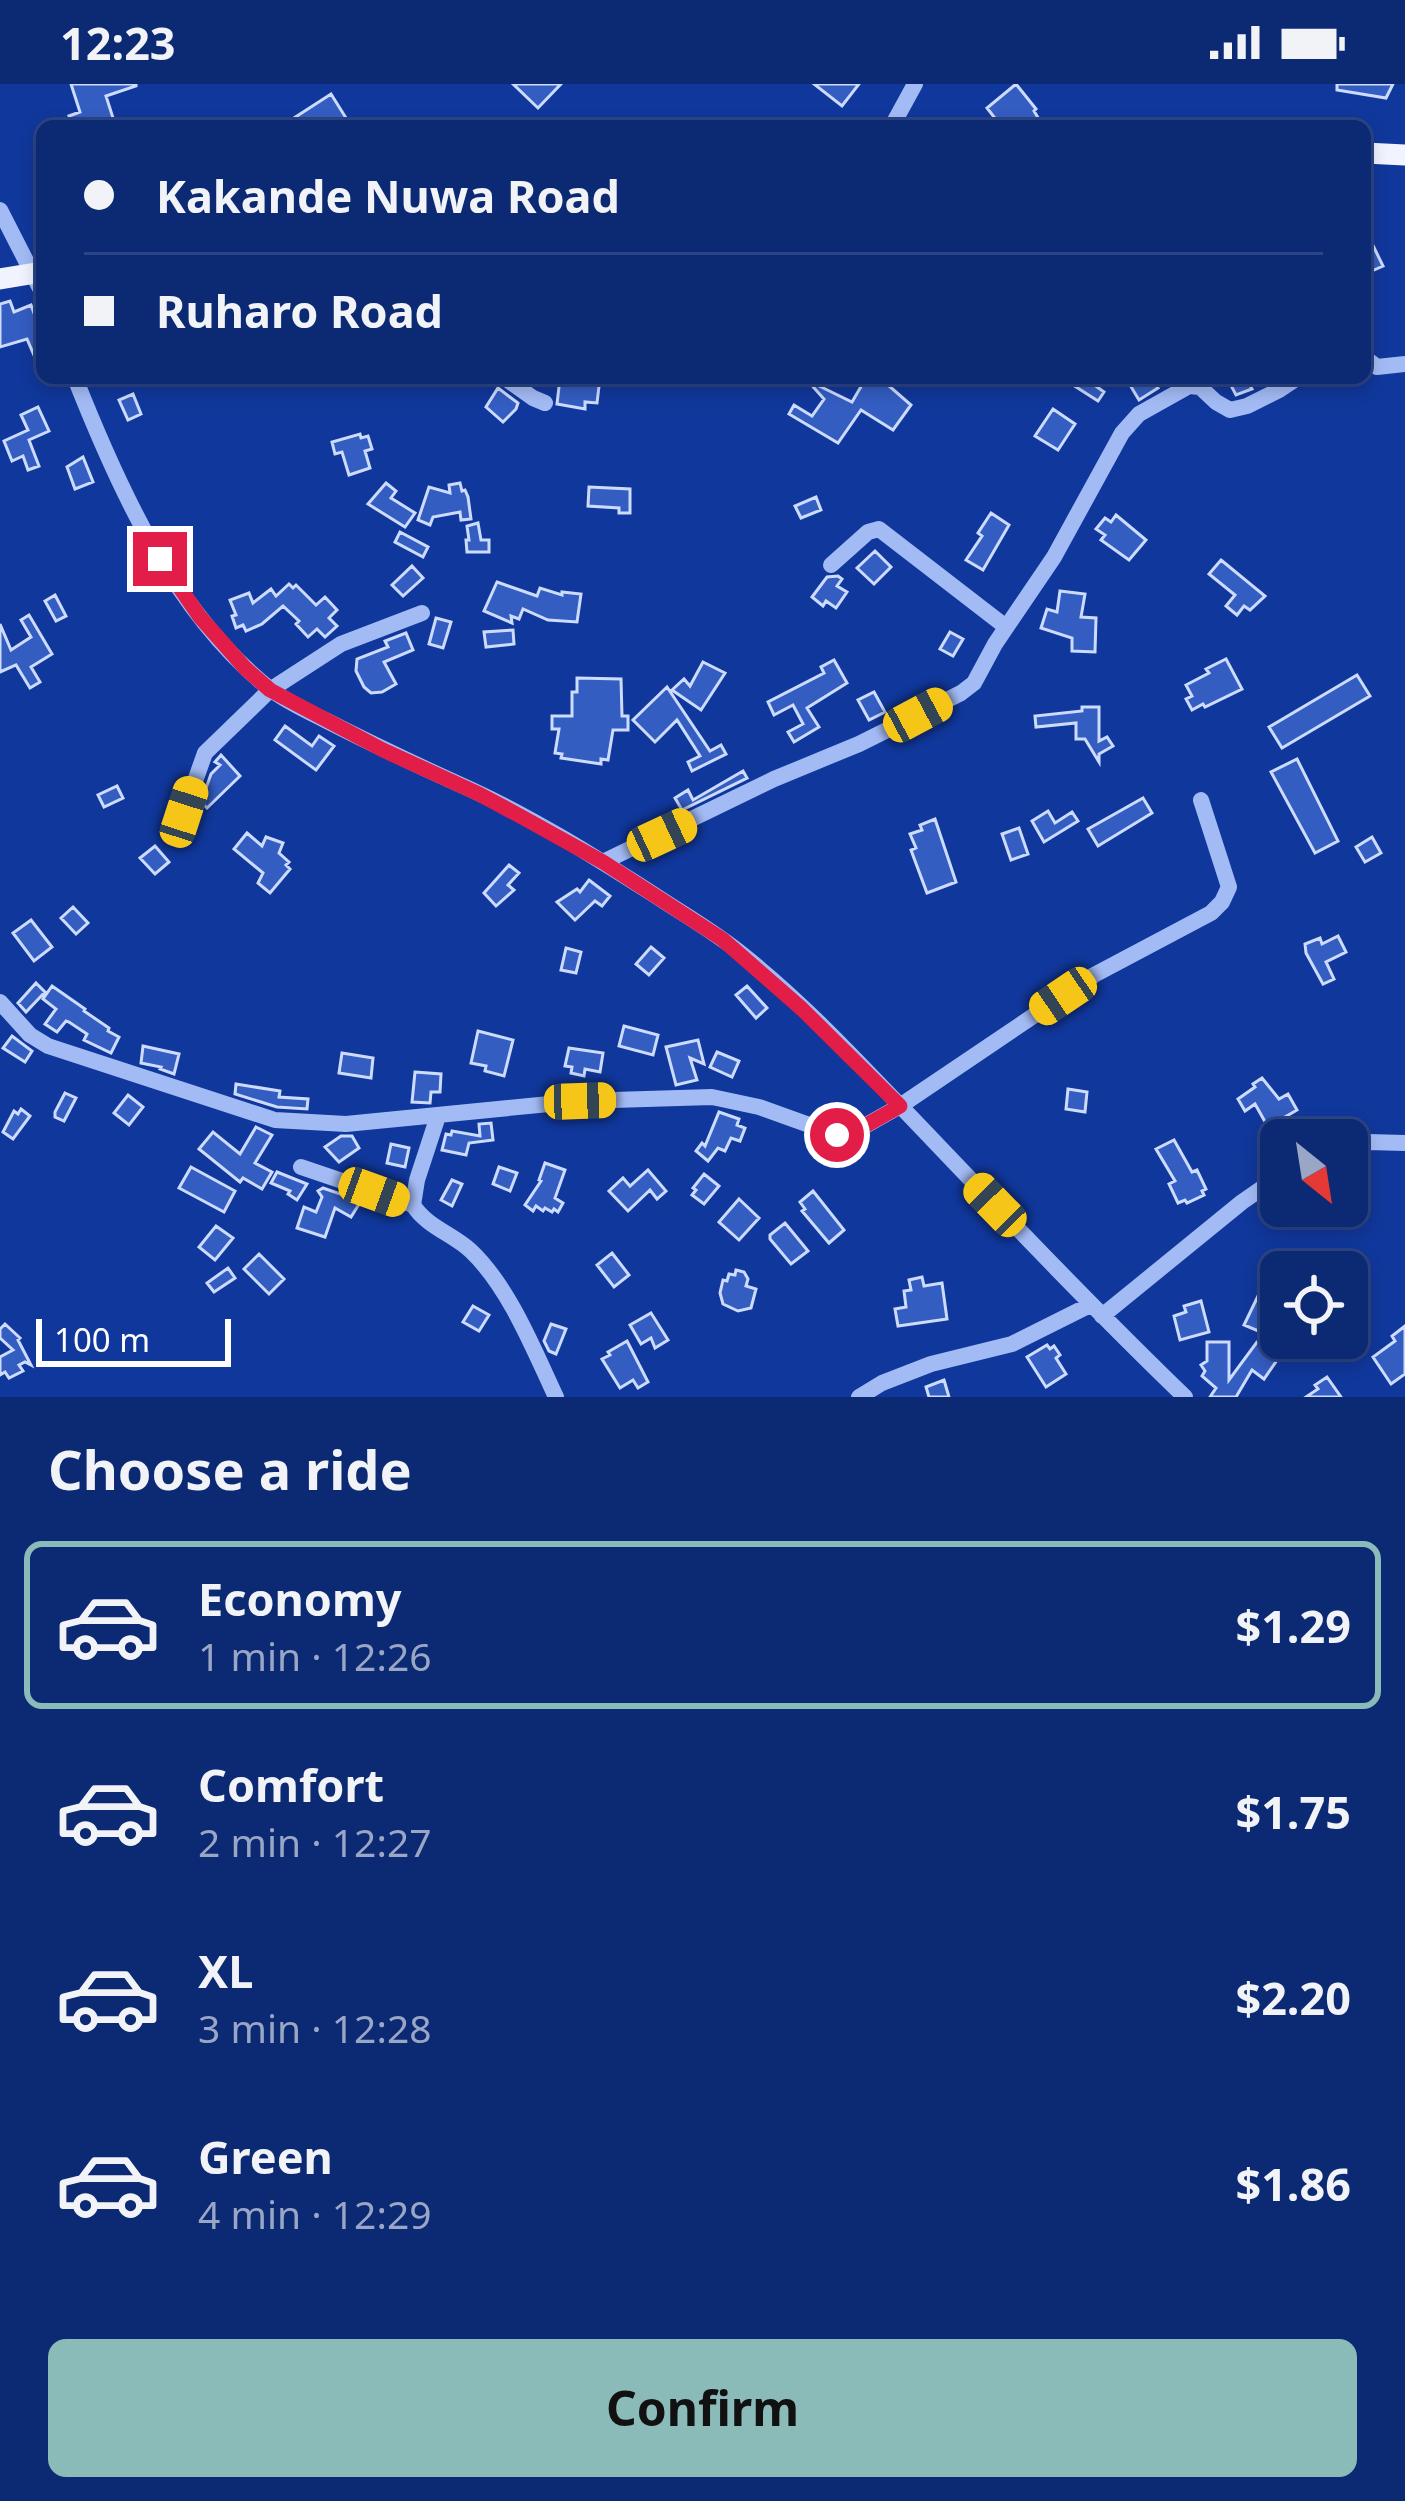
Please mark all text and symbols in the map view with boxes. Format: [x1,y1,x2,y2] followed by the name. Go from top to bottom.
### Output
[60,12,176,73] text: 12:23
[156,165,620,226] text: Kakande Nuwa Road
[156,280,443,341] text: Ruharo Road
[133,532,187,586] route end
[878,682,958,748] car
[156,772,212,852] car
[622,803,702,867] car
[1023,961,1103,1031] car
[543,1082,617,1120] car
[810,1108,864,1162] route start
[1260,1119,1368,1227] north arrow
[1260,1119,1368,1359] map controls
[334,1163,414,1221] car
[957,1167,1033,1243] car
[1260,1251,1368,1359] button: locate
[36,1313,231,1366] scale bar
[54,1317,150,1362] text: 100 m
[48,1432,412,1506] text: Choose a ride
[198,1568,402,1629] text: Economy
[54,1571,162,1679] icon: car
[1235,1595,1351,1656] text: $1.29
[198,1629,432,1682] text: 1 min · 12:26
[198,1754,384,1815] text: Comfort
[54,1757,162,1865] icon: car
[1235,1781,1351,1842] text: $1.75
[198,1815,432,1868] text: 2 min · 12:27
[198,1940,253,2001] text: XL
[54,1943,162,2051] icon: car
[1235,1967,1351,2028] text: $2.20
[198,2001,432,2054] text: 3 min · 12:28
[198,2126,333,2187] text: Green
[54,2129,162,2237] icon: car
[1235,2153,1351,2214] text: $1.86
[198,2187,432,2240] text: 4 min · 12:29
[48,2339,1357,2477] button: Confirm

